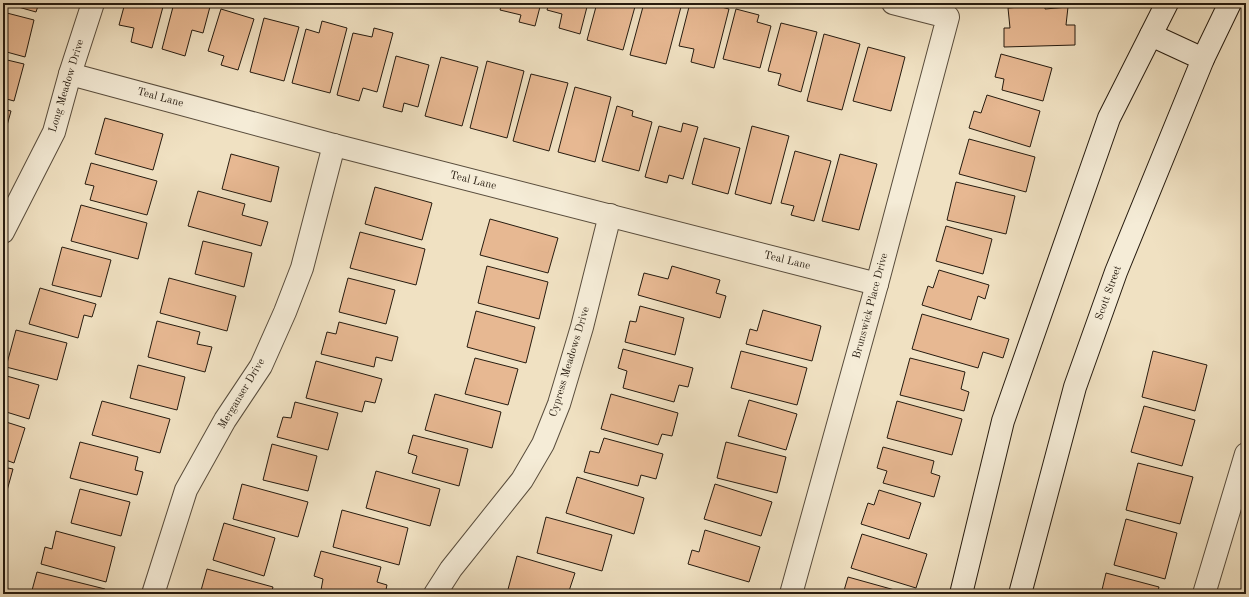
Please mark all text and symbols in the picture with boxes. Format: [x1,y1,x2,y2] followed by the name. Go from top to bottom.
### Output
[48,38,86,134] street label: Long Meadow Drive
[136,87,184,109] street label: Teal Lane
[449,170,497,192] street label: Teal Lane
[763,250,811,272] street label: Teal Lane
[852,252,890,360] street label: Brunswick Place Drive
[1094,264,1124,322] street label: Scott Street
[548,306,592,418] street label: Cypress Meadows Drive
[217,357,267,431] street label: Merganser Drive

